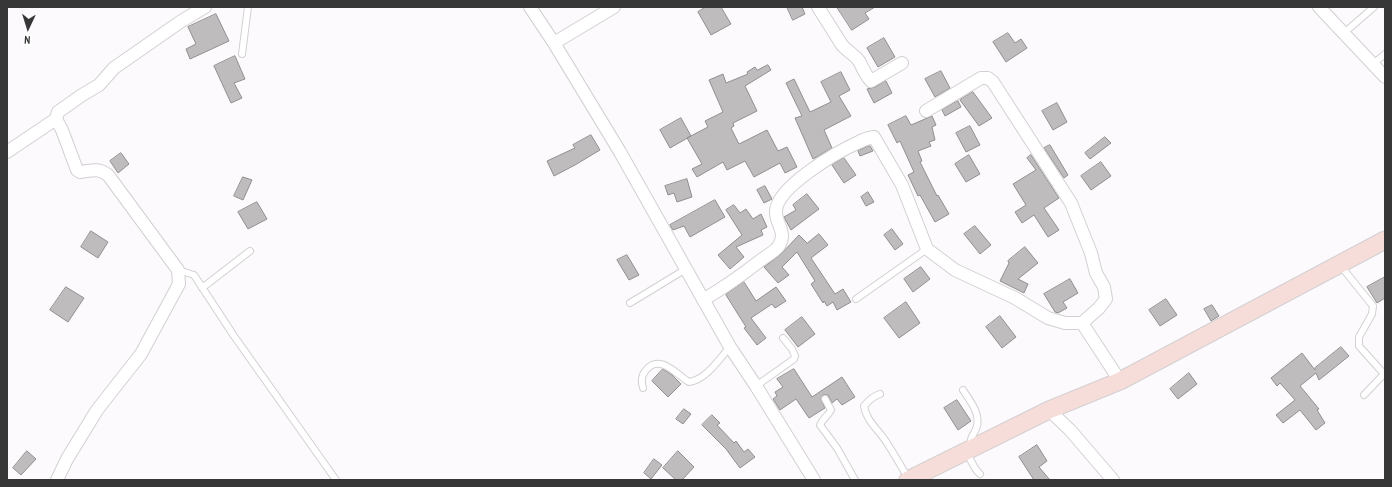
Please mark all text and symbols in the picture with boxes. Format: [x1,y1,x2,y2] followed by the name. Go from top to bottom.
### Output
[8,8,48,48] north arrow
[24,33,31,47] text: N

